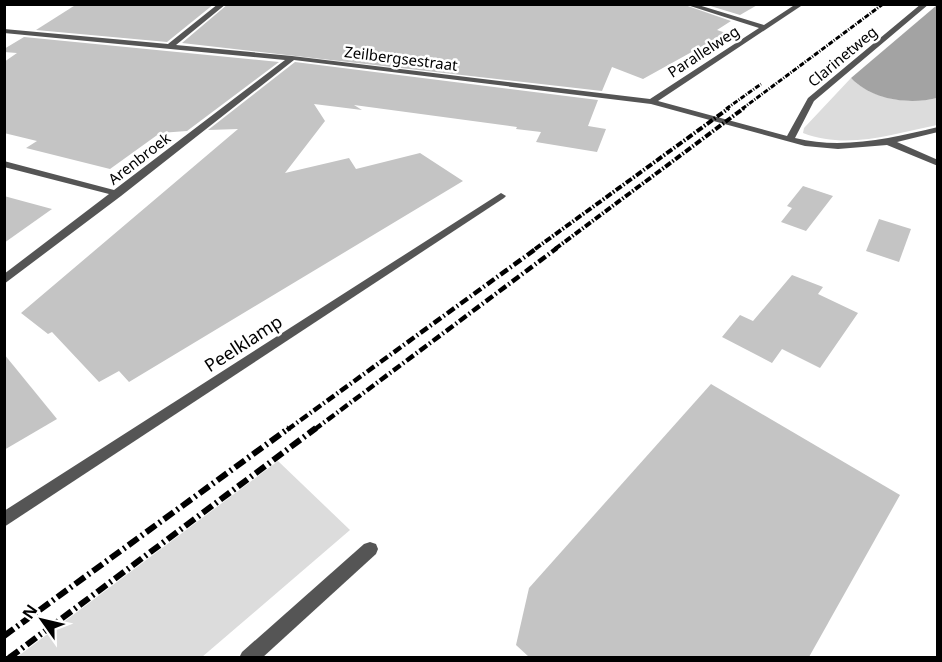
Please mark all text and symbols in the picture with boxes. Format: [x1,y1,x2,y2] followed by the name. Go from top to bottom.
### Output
[663,20,743,82] street label: Parallelweg
[803,21,881,91] street label: Clarinetweg
[343,41,459,75] street label: Zeilbergsestraat
[104,127,174,189] street label: Arenbroek
[200,309,286,377] street label: Peelklamp
[12,590,72,650] north arrow
[17,600,42,623] text: N

